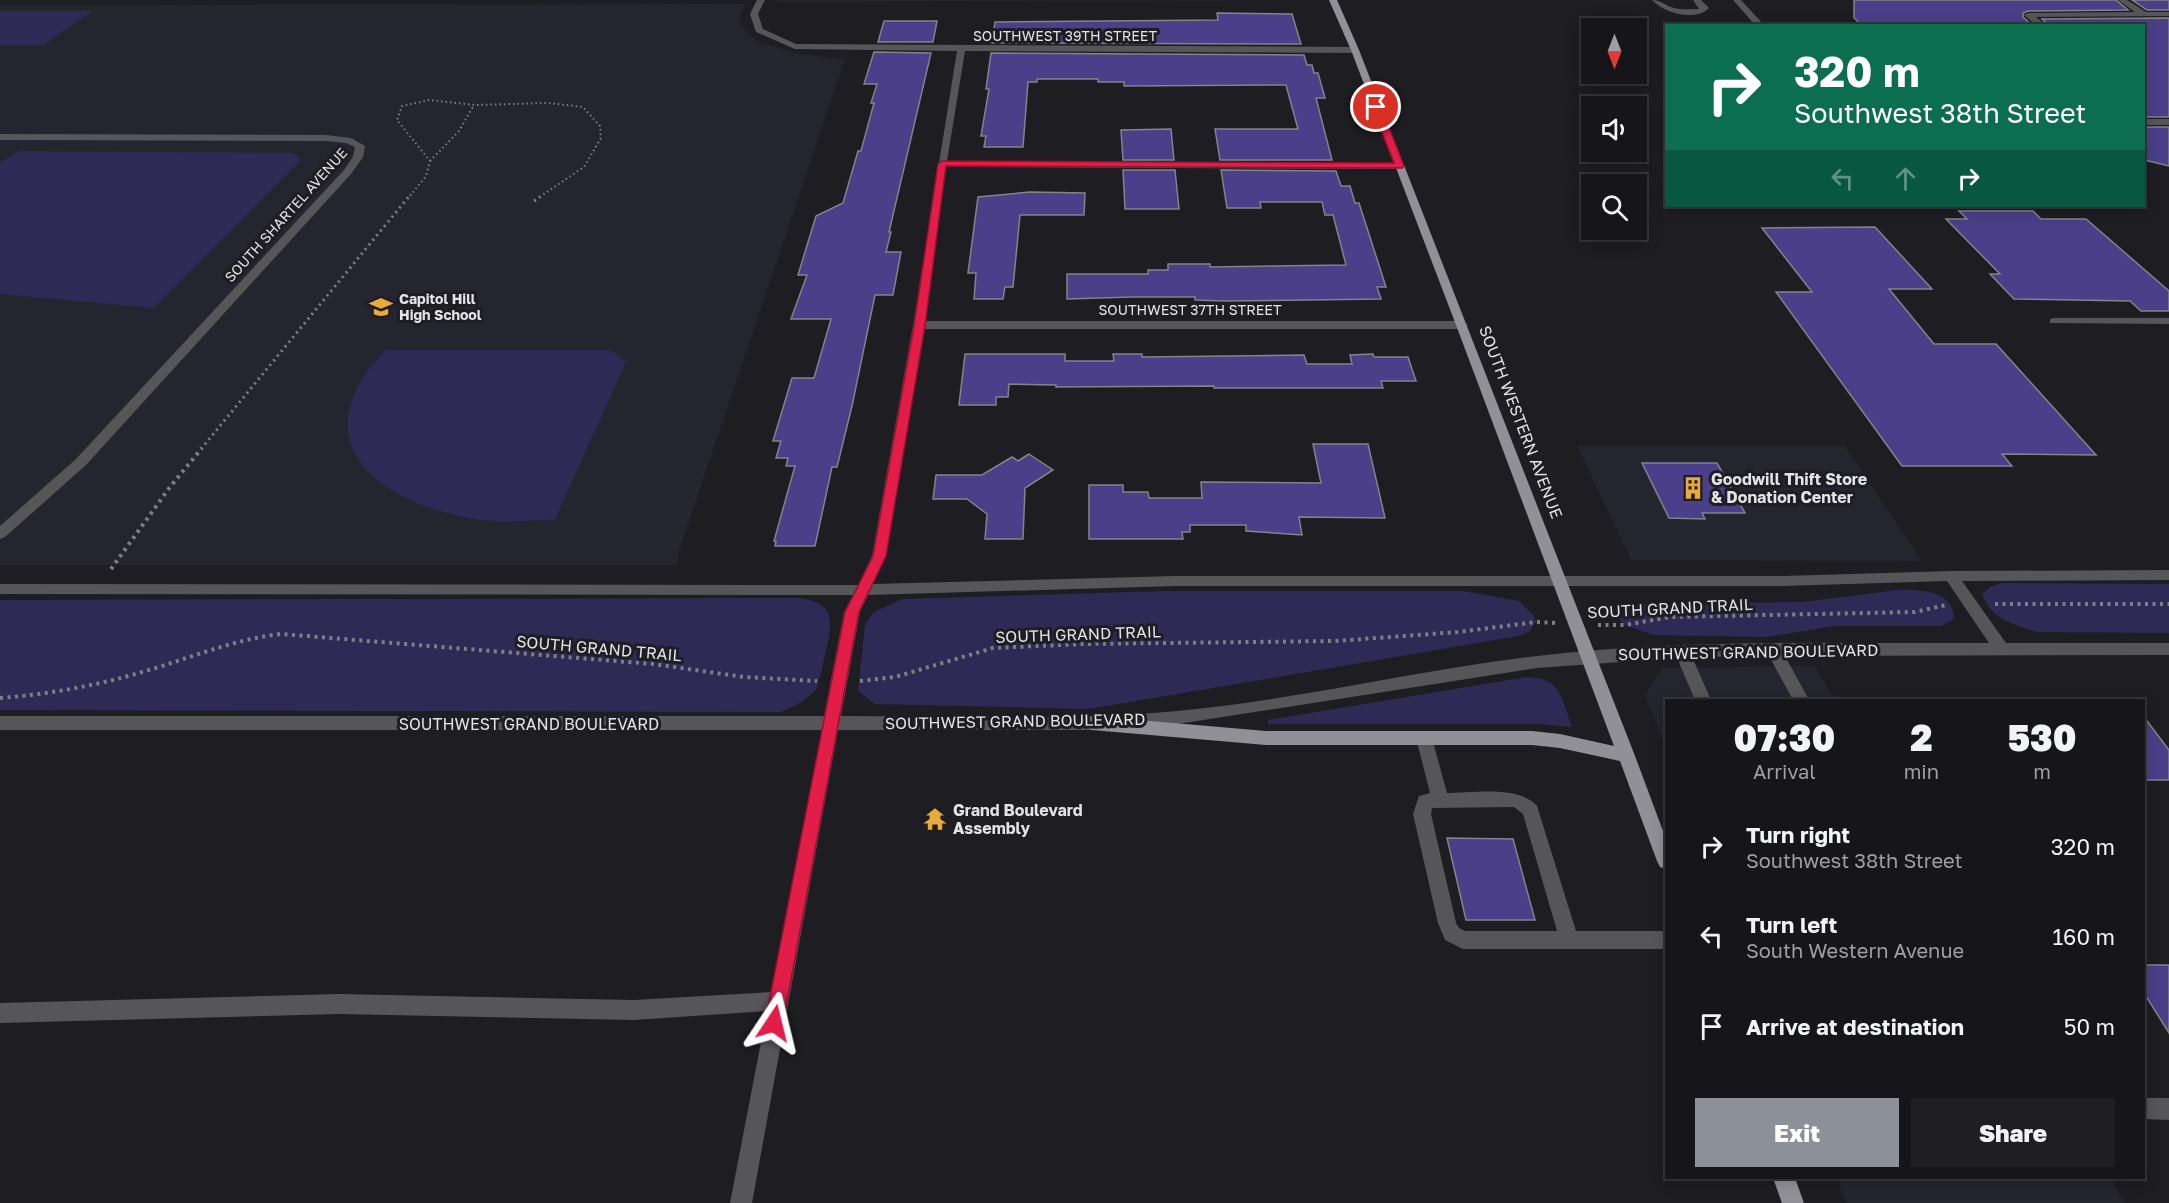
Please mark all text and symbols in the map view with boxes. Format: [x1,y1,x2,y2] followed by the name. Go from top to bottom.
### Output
[1581,18,1647,84] north arrow
[1581,18,1647,240] map controls
[973,27,1157,44] street label: SOUTHWEST 39TH STREET
[1794,46,1920,96] text: 320 m
[1695,48,1773,126] icon: right
[1350,81,1401,132] pin
[1359,90,1392,123] icon: arrive
[1581,96,1647,162] button: sound
[1794,97,2086,129] text: Southwest 38th Street
[221,144,350,285] street label: SOUTH SHARTEL AVENUE
[1826,162,1859,195] icon: left
[1889,162,1922,195] icon: ahead
[1952,162,1985,195] icon: right
[1581,174,1647,240] button: search
[399,290,482,323] place label: Capitol Hill High School
[368,294,394,320] school or university icon: Capitol Hill High School
[1098,301,1282,318] street label: SOUTHWEST 37TH STREET
[1475,323,1567,521] street label: SOUTH WESTERN AVENUE
[1711,469,1867,507] place label: Goodwill Thift Store & Donation Center
[1680,475,1706,501] building icon: Goodwill Thift Store & Donation Center
[1587,594,1753,622] street label: SOUTH GRAND TRAIL
[995,621,1161,647] street label: SOUTH GRAND TRAIL
[516,631,682,665] street label: SOUTH GRAND TRAIL
[1618,640,1878,664] street label: SOUTHWEST GRAND BOULEVARD
[885,709,1145,733] street label: SOUTHWEST GRAND BOULEVARD
[399,714,659,734] street label: SOUTHWEST GRAND BOULEVARD
[1733,716,1835,759] text: 07:30
[1910,716,1932,759] text: 2
[2007,716,2077,759] text: 530
[1753,759,1816,783] text: Arrival
[1904,759,1939,783] text: min
[2033,759,2051,783] text: m
[953,800,1083,838] place label: Grand Boulevard Assembly
[922,806,948,832] temple icon: Grand Boulevard Assembly
[1746,821,1850,848] text: Turn right
[1695,830,1728,863] icon: right
[2051,833,2115,860] text: 320 m
[1746,848,1963,872] text: Southwest 38th Street
[1746,911,1837,938] text: Turn left
[1695,920,1728,953] icon: left
[2052,923,2115,950] text: 160 m
[1746,938,1964,962] text: South Western Avenue
[742,991,806,1055] position arrow
[1695,1010,1728,1043] icon: arrive
[1746,1013,1964,1040] text: Arrive at destination
[2064,1013,2115,1040] text: 50 m
[1695,1098,1899,1167] button: Exit
[1911,1098,2115,1167] button: Share

